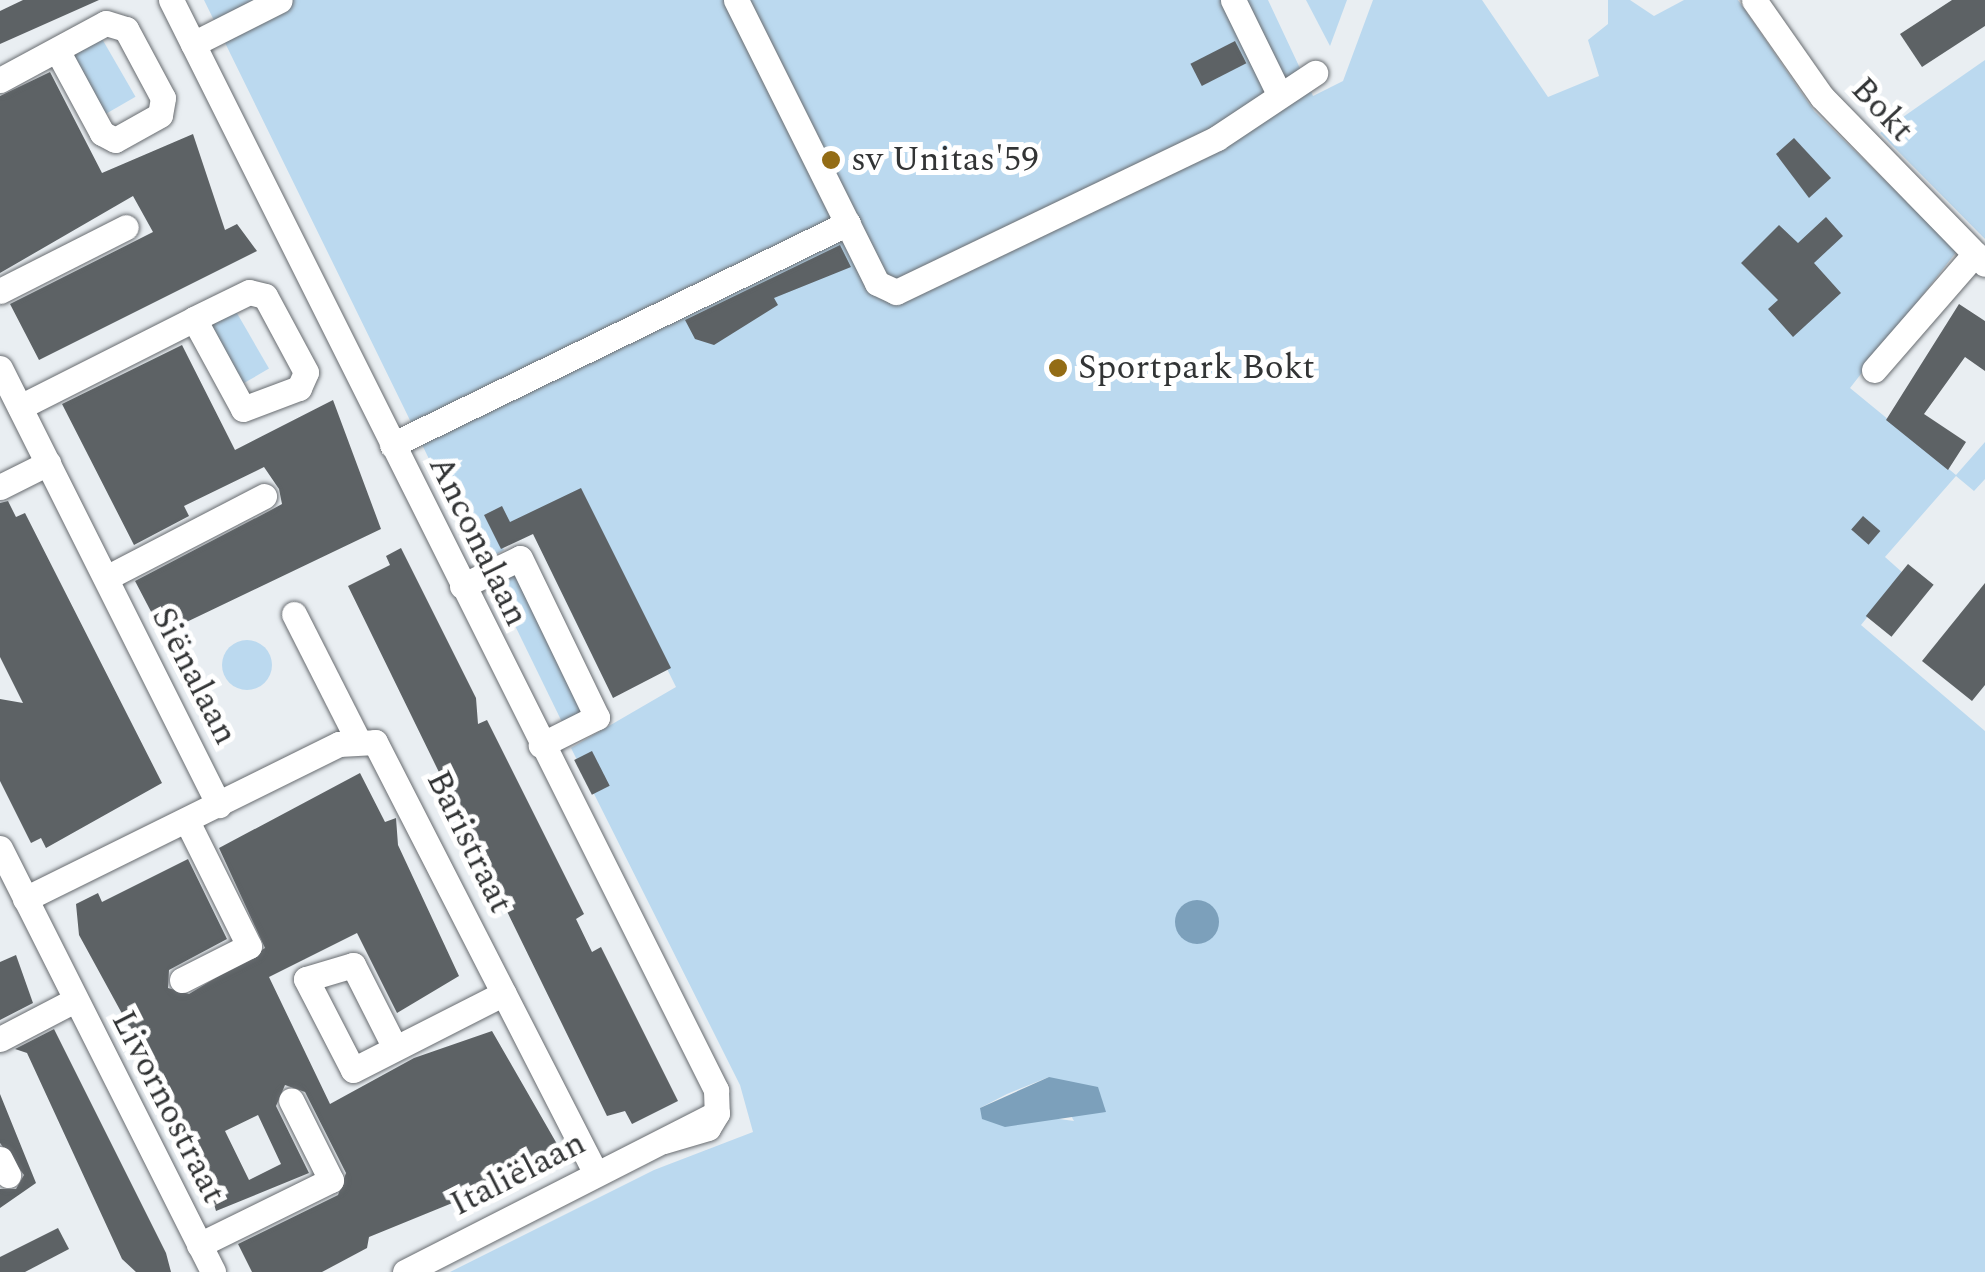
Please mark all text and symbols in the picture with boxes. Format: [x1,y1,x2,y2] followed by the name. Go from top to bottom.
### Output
[1842,69,1922,151] street label: Bokt
[851,139,1039,181] place label: sv Unitas'59
[820,149,842,171] marker: sv Unitas'59
[1078,347,1315,389] place label: Sportpark Bokt
[1047,357,1069,379] marker: Sportpark Bokt
[419,449,537,633] street label: Anconalaan
[142,600,246,752] street label: Siënalaan
[417,764,521,920] street label: Baristraat
[102,1004,234,1210] street label: Livornostraat
[443,1122,593,1226] street label: Italiëlaan

